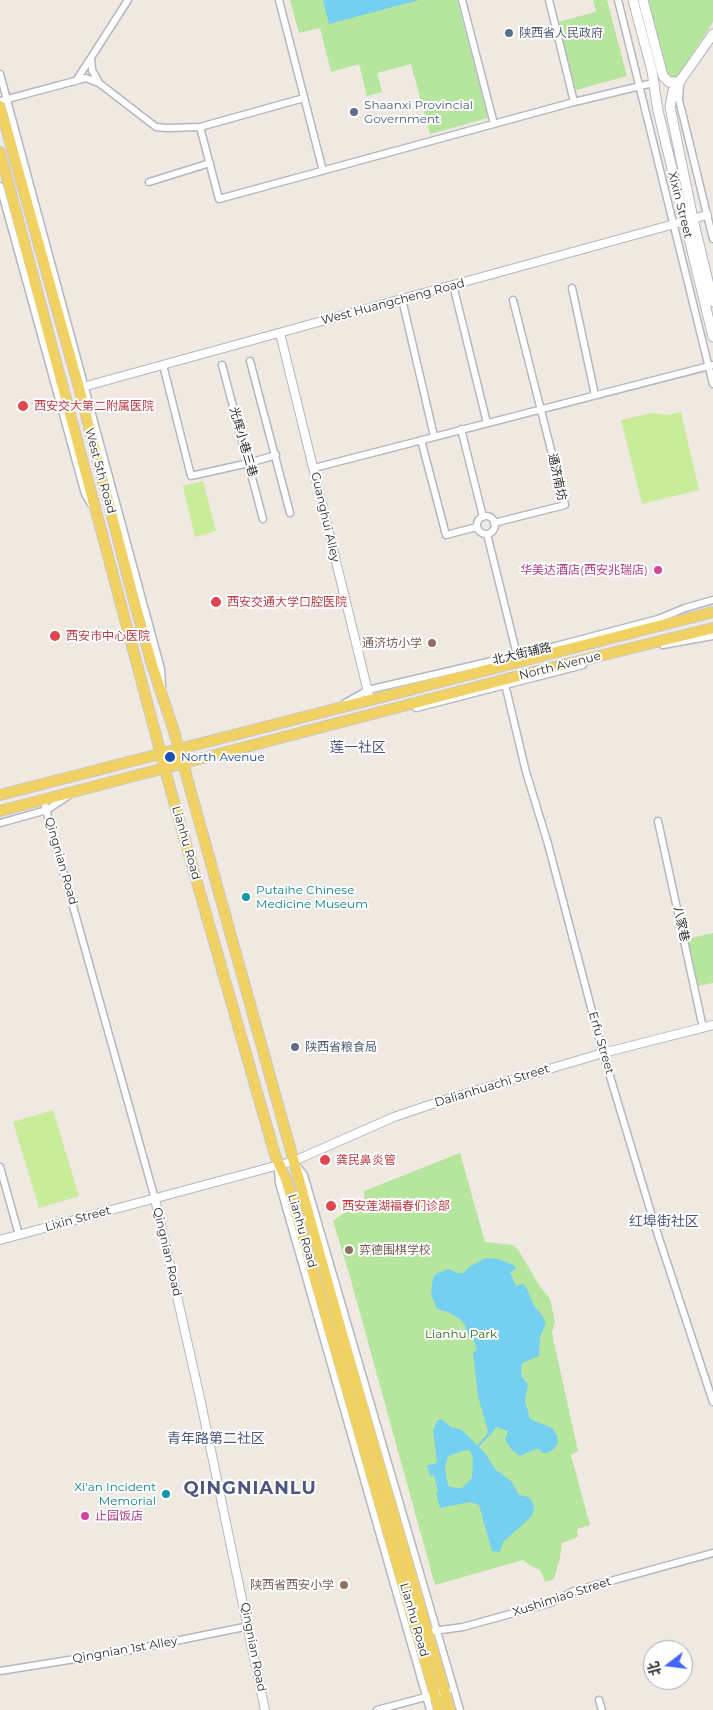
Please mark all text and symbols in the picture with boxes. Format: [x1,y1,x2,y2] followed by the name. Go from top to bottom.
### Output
[519,26,603,40] place label: 陕西省人民政府
[503,27,515,39] marker: 陕西省人民政府
[364,98,473,126] place label: Shaanxi Provincial Government
[348,106,360,118] marker: Shaanxi Provincial Government
[665,170,695,240] street label: Xixin Street
[320,276,466,328] street label: West Huangcheng Road
[16,399,30,413] marker: 西安交大第二附属医院
[34,399,154,413] place label: 西安交大第二附属医院
[226,405,260,479] street label: 光辉小巷三巷
[82,427,118,515] street label: West 5th Road
[545,452,569,502] street label: 通济南坊
[308,471,342,563] street label: Guanghui Alley
[520,563,648,577] place label: 华美达酒店(西安兆瑞店)
[652,564,664,576] marker: 华美达酒店(西安兆瑞店)
[209,595,223,609] marker: 西安交通大学口腔医院
[227,595,347,609] place label: 西安交通大学口腔医院
[48,629,62,643] marker: 西安市中心医院
[66,629,150,643] place label: 西安市中心医院
[362,636,422,650] place label: 通济坊小学
[426,637,438,649] marker: 通济坊小学
[491,640,553,668] street label: 北大街辅路
[518,649,602,683] street label: North Avenue
[330,740,386,756] district label: 莲一社区
[163,750,177,764] marker: North Avenue
[181,750,265,764] place label: North Avenue
[169,804,203,882] street label: Lianhu Road
[42,815,80,907] street label: Qingnian Road
[256,883,368,911] place label: Putaihe Chinese Medicine Museum
[240,891,252,903] marker: Putaihe Chinese Medicine Museum
[670,905,692,943] street label: 八家巷
[585,1010,617,1076] street label: Erfu Street
[305,1040,377,1054] place label: 陕西省粮食局
[289,1041,301,1053] marker: 陕西省粮食局
[433,1062,551,1110] street label: Dalianhuachi Street
[318,1153,332,1167] marker: 龚民鼻炎管
[336,1153,396,1167] place label: 龚民鼻炎管
[285,1192,319,1270] street label: Lianhu Road
[324,1199,338,1213] marker: 西安莲湖福春们诊部
[342,1199,450,1213] place label: 西安莲湖福春们诊部
[44,1203,112,1235] street label: Lixin Street
[150,1206,184,1298] street label: Qingnian Road
[629,1214,699,1230] district label: 红埠街社区
[359,1243,431,1257] place label: 弈德围棋学校
[343,1244,355,1256] marker: 弈德围棋学校
[425,1327,497,1341] park label: Lianhu Park
[167,1431,265,1447] district label: 青年路第二社区
[182,1478,318,1500] district label: QINGNIANLU
[74,1480,156,1508] place label: Xi'an Incident Memorial
[160,1488,172,1500] marker: Xi'an Incident Memorial
[95,1509,143,1523] place label: 止园饭店
[79,1510,91,1522] marker: 止园饭店
[511,1574,613,1620] street label: Xushimiao Street
[250,1578,334,1592] place label: 陕西省西安小学
[338,1579,350,1591] marker: 陕西省西安小学
[397,1581,431,1659] street label: Lianhu Road
[237,1601,269,1693] street label: Qingnian Road
[71,1634,179,1666] street label: Qingnian 1st Alley
[643,1640,693,1690] north arrow
[644,1660,665,1678] text: 北

